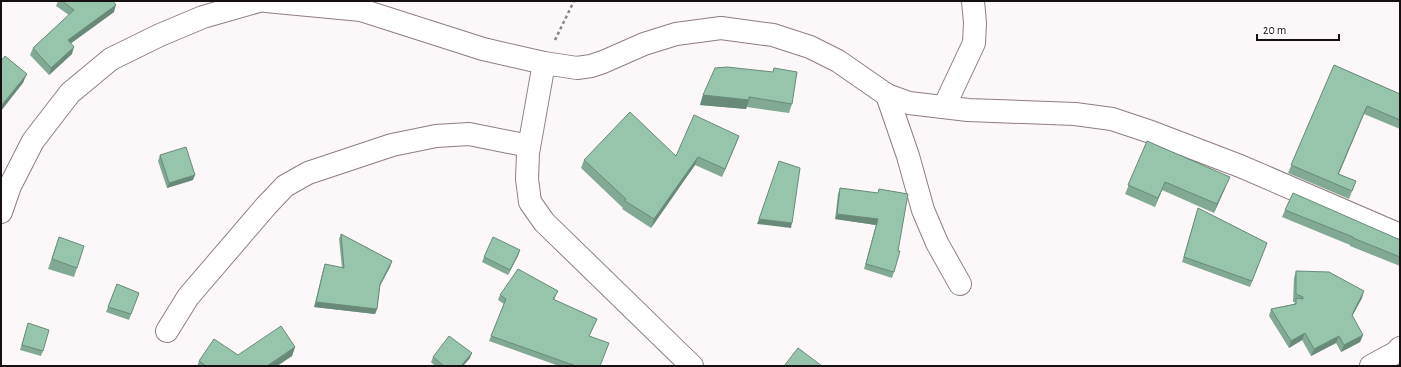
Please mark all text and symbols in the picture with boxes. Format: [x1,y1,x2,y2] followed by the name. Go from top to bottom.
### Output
[1257,16,1339,42] scale bar
[1263,24,1286,36] text: 20 m

